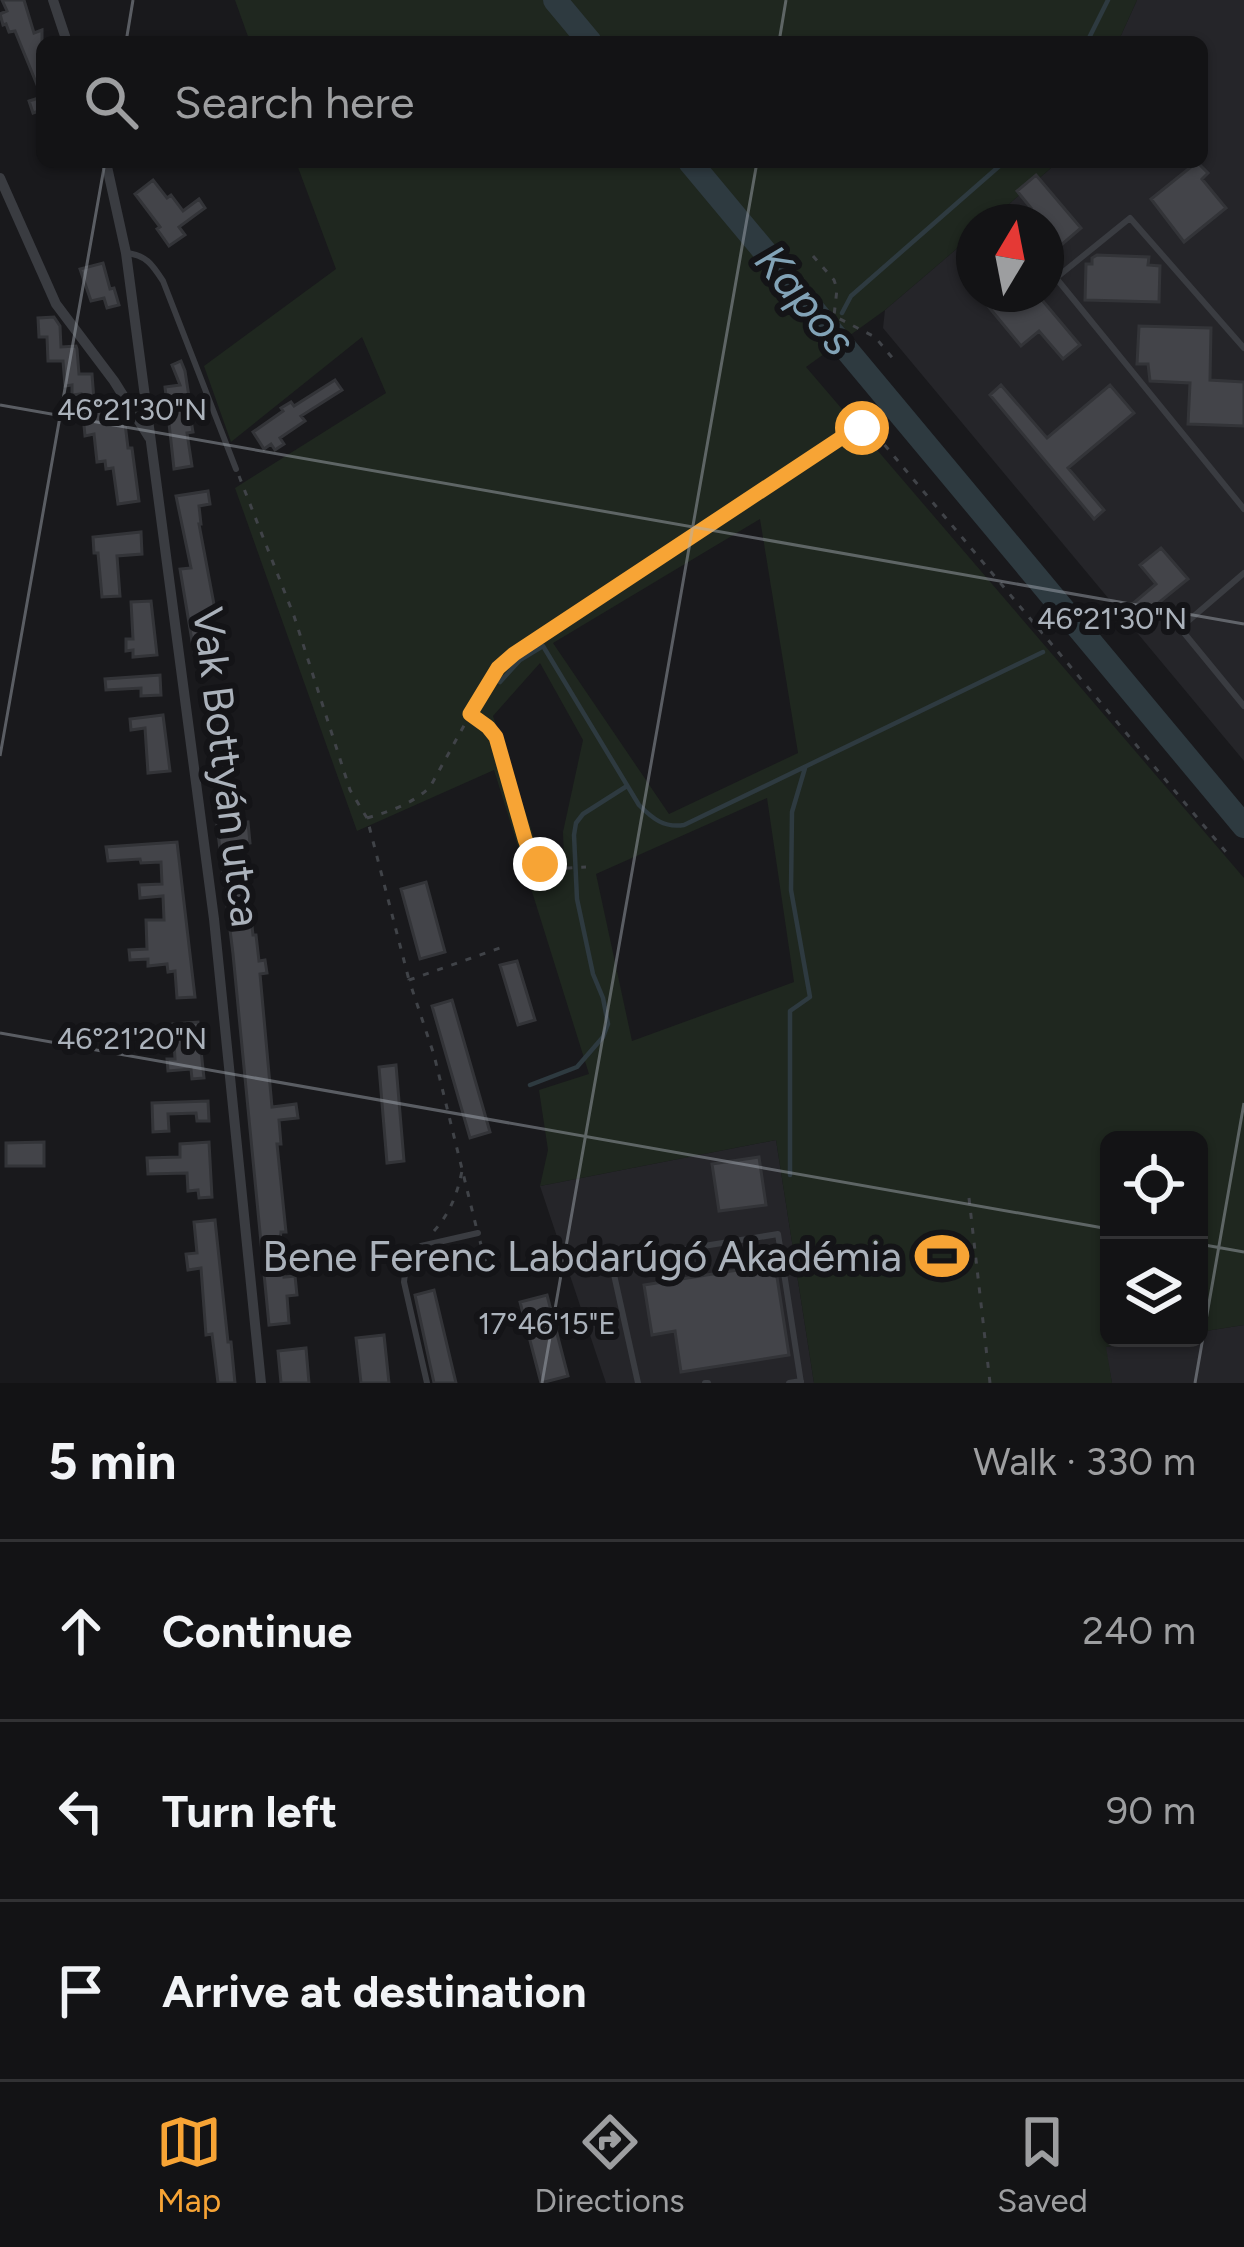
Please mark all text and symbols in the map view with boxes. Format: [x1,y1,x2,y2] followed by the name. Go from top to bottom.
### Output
[36,36,1208,168] search box
[78,69,144,135] icon: search
[174,75,414,129] text: Search here
[956,204,1064,312] north arrow
[744,234,868,366] water label: Kapos
[57,391,207,428] text: 46°21'30"N
[835,401,889,455] route start
[1037,600,1187,637] text: 46°21'30"N
[182,604,272,930] street label: Vak Bottyán utca
[513,837,567,891] route end
[57,1020,207,1057] text: 46°21'20"N
[1100,1131,1208,1347] map controls
[1100,1131,1208,1239] button: locate
[913,1227,971,1285] sports icon: Bene Ferenc Labdarúgó Akadémia
[262,1231,902,1282] place label: Bene Ferenc Labdarúgó Akadémia
[1100,1239,1208,1347] button: layers
[478,1305,616,1342] text: 17°46'15"E
[48,1431,177,1492] text: 5 min
[973,1438,1196,1485] text: Walk · 330 m
[48,1598,114,1664] icon: ahead
[162,1604,352,1658] text: Continue
[1082,1607,1196,1654] text: 240 m
[48,1778,114,1844] icon: left
[162,1784,337,1838] text: Turn left
[1106,1787,1196,1834] text: 90 m
[48,1958,114,2024] icon: arrive
[162,1964,586,2018] text: Arrive at destination
[156,2109,222,2220] tab: Map
[534,2109,685,2220] tab: Directions
[997,2109,1088,2220] tab: Saved

